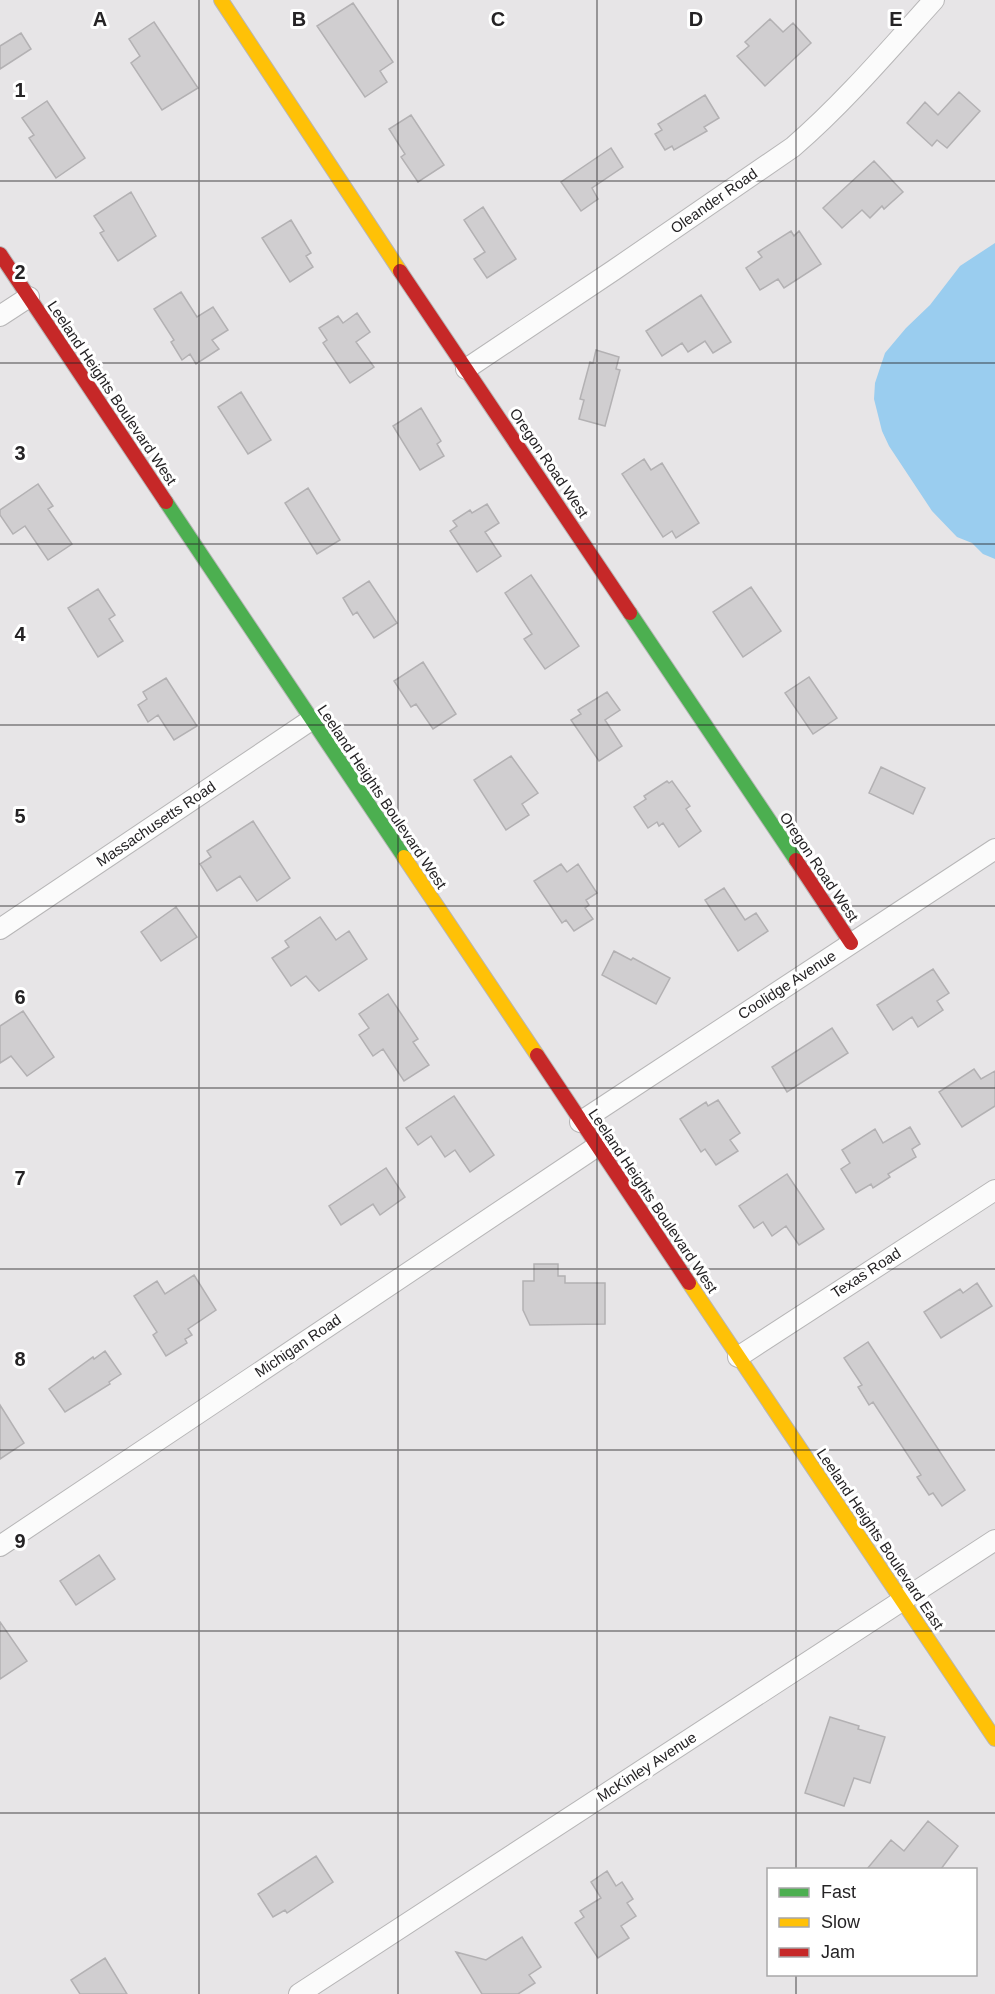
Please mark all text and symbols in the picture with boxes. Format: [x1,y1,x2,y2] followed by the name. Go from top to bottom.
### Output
[93,8,107,30] text: A
[292,8,306,30] text: B
[491,8,505,30] text: C
[689,8,703,30] text: D
[889,8,903,30] text: E
[14,79,26,101] text: 1
[667,164,760,237] street label: Oleander Road
[14,261,26,283] text: 2
[44,298,181,489] street label: Leeland Heights Boulevard West
[507,405,593,521] street label: Oregon Road West
[14,442,26,464] text: 3
[14,623,26,645] text: 4
[314,702,451,893] street label: Leeland Heights Boulevard West
[93,777,219,870] street label: Massachusetts Road
[14,805,26,827] text: 5
[777,809,863,925] street label: Oregon Road West
[735,947,839,1023] street label: Coolidge Avenue
[14,986,26,1008] text: 6
[585,1106,722,1297] street label: Leeland Heights Boulevard West
[14,1167,26,1189] text: 7
[828,1244,904,1301] street label: Texas Road
[251,1311,344,1381] street label: Michigan Road
[14,1348,26,1370] text: 8
[813,1445,948,1633] street label: Leeland Heights Boulevard East
[14,1530,26,1552] text: 9
[594,1728,699,1805] street label: McKinley Avenue
[767,1868,977,1976] legend
[821,1882,856,1902] text: Fast
[821,1912,861,1932] text: Slow
[821,1942,855,1962] text: Jam

